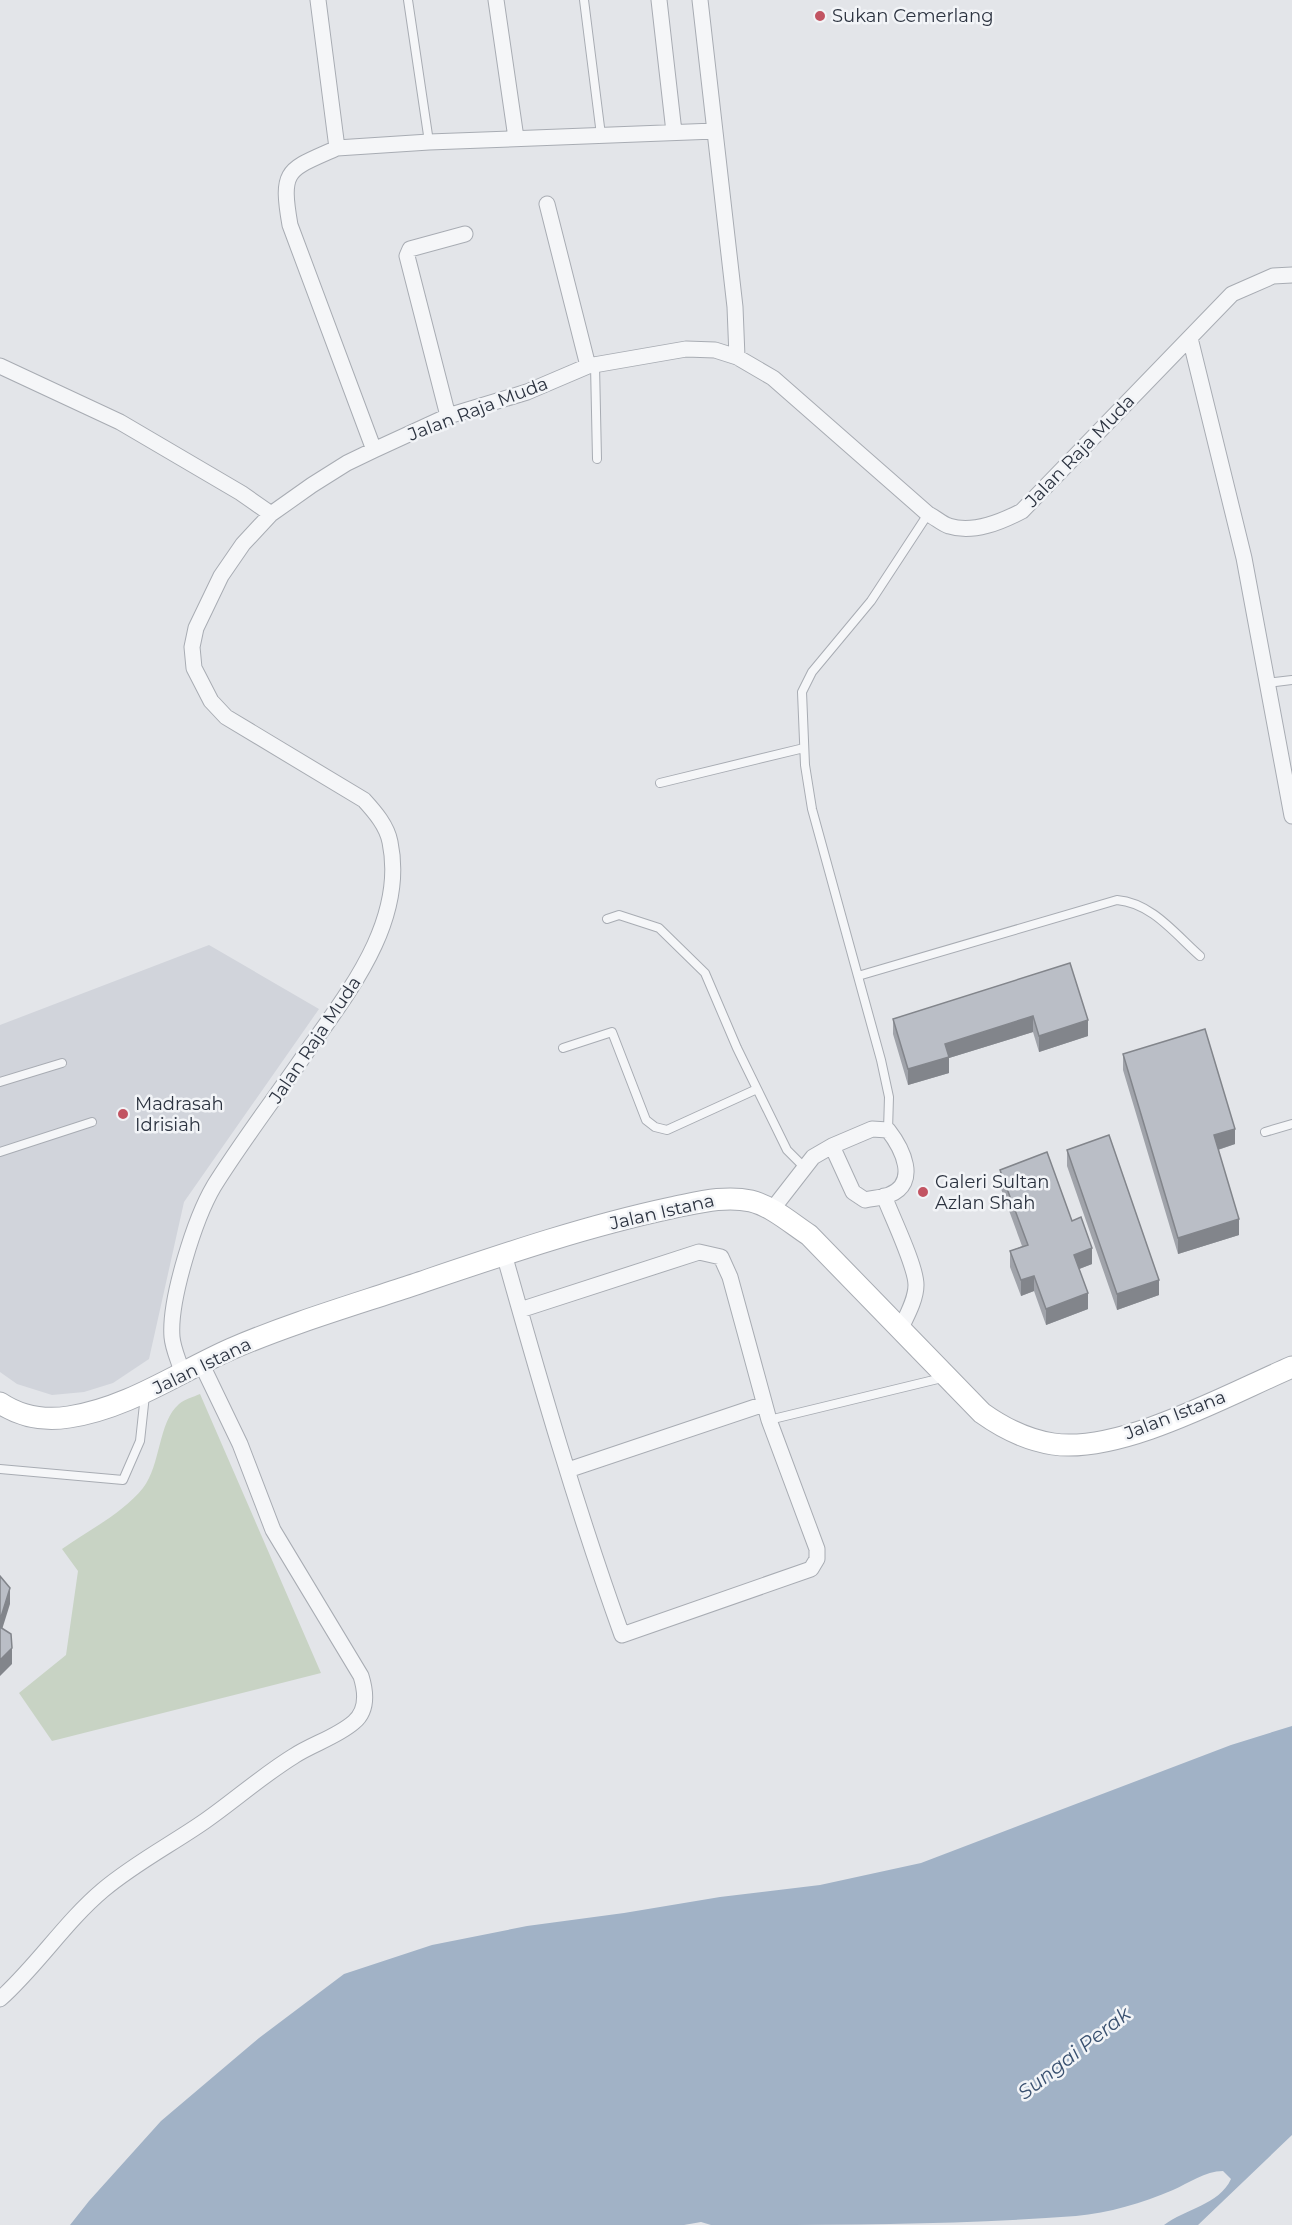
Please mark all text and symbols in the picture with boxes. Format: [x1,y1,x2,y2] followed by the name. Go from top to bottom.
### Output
[832,5,994,27] place label: Sukan Cemerlang
[813,9,827,23] marker: Sukan Cemerlang
[404,372,551,446] street label: Jalan Raja Muda
[1020,390,1139,513] street label: Jalan Raja Muda
[264,973,365,1108] street label: Jalan Raja Muda
[135,1093,224,1136] place label: Madrasah Idrisiah
[116,1107,130,1121] marker: Madrasah Idrisiah
[935,1171,1049,1214] place label: Galeri Sultan Azlan Shah
[916,1185,930,1199] marker: Galeri Sultan Azlan Shah
[607,1189,716,1235] street label: Jalan Istana
[148,1333,255,1400] street label: Jalan Istana
[1120,1386,1229,1445] street label: Jalan Istana
[1013,2001,1136,2104] water label: Sungai Perak

